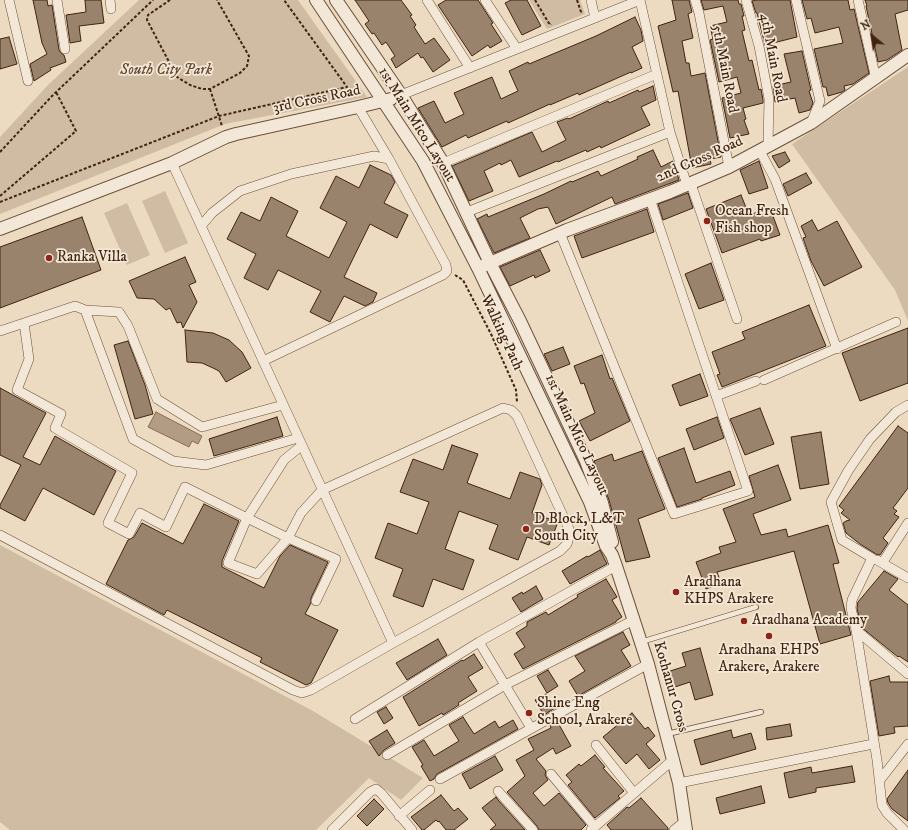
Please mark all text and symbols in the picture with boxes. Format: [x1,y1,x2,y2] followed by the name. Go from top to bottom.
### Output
[755,12,789,104] street label: 4th Main Road
[852,16,892,56] north arrow
[859,17,873,34] text: N
[707,23,741,115] street label: 5th Main Road
[120,62,212,80] park label: South City Park
[374,64,458,186] street label: 1st Main Mico Layout
[272,82,362,118] street label: 3rd Cross Road
[654,133,746,187] street label: 2nd Cross Road
[715,203,789,238] place label: Ocean Fresh Fish shop
[702,216,712,226] marker: Ocean Fresh Fish shop
[57,249,127,267] place label: Ranka Villa
[44,253,54,263] marker: Ranka Villa
[476,292,526,374] street label: Walking Path
[540,372,612,498] street label: 1st Main Mico Layout
[534,511,624,546] place label: D Block, L&T South City
[521,524,531,534] marker: D Block, L&T South City
[684,574,774,609] place label: Aradhana KHPS Arakere
[671,587,681,597] marker: Aradhana KHPS Arakere
[752,612,867,630] place label: Aradhana Academy
[739,616,749,626] marker: Aradhana Academy
[764,631,774,641] marker: Aradhana EHPS Arakere, Arakere
[648,640,692,734] street label: Kothanur Cross
[719,642,819,677] place label: Aradhana EHPS Arakere, Arakere
[537,695,632,730] place label: Shine Eng School, Arakere
[524,708,534,718] marker: Shine Eng School, Arakere

